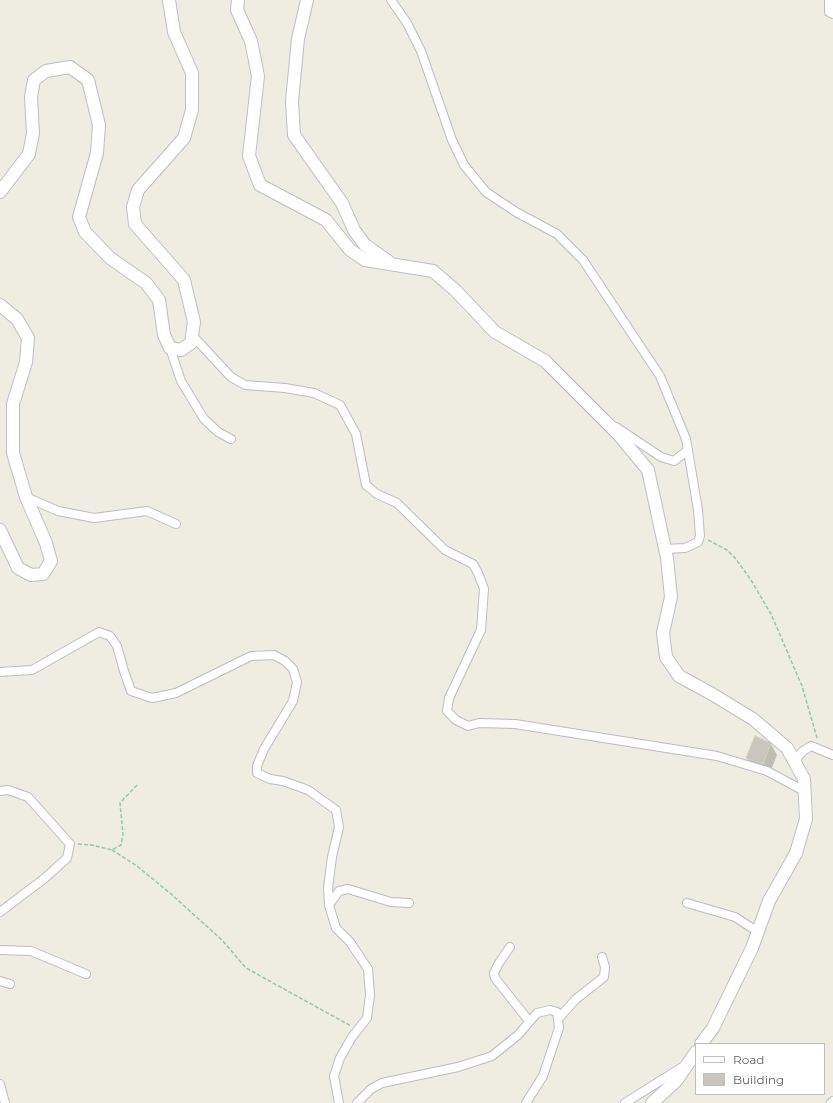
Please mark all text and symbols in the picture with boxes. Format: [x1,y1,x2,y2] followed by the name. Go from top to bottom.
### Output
[695,1043,825,1095] legend
[733,1052,764,1067] text: Road
[733,1072,784,1087] text: Building

